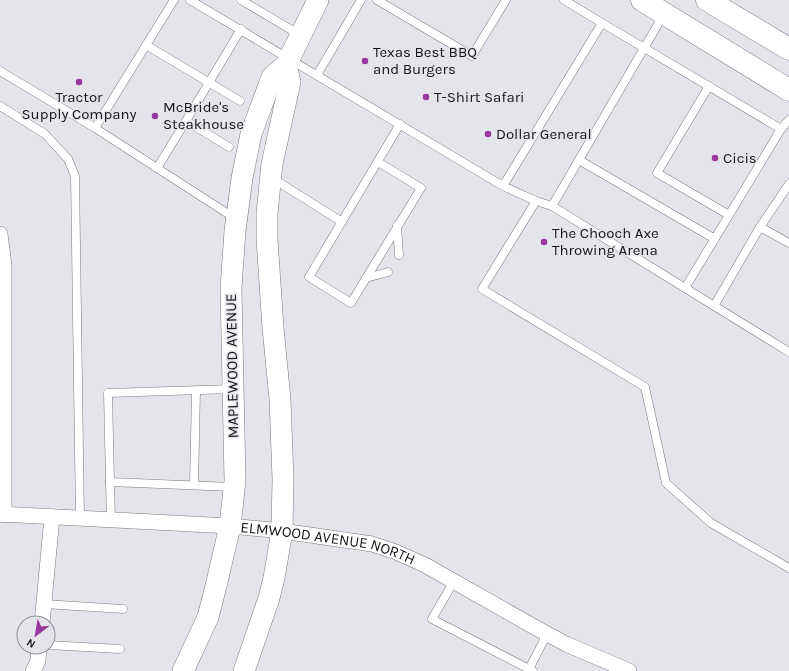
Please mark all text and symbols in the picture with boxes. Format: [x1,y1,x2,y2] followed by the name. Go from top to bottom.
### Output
[373,43,477,78] place label: Texas Best BBQ and Burgers
[360,56,370,66] marker: Texas Best BBQ and Burgers
[74,77,84,87] marker: Tractor Supply Company
[22,88,136,123] place label: Tractor Supply Company
[434,88,525,106] place label: T-Shirt Safari
[421,92,431,102] marker: T-Shirt Safari
[163,98,244,133] place label: McBride's Steakhouse
[150,111,160,121] marker: McBride's Steakhouse
[496,125,592,143] place label: Dollar General
[483,129,493,139] marker: Dollar General
[723,149,757,167] place label: Cicis
[710,153,720,163] marker: Cicis
[552,224,659,259] place label: The Chooch Axe Throwing Arena
[539,237,549,247] marker: The Chooch Axe Throwing Arena
[222,293,242,439] street label: MAPLEWOOD AVENUE
[240,518,418,569] street label: ELMWOOD AVENUE NORTH
[16,615,56,655] north arrow
[24,636,38,651] text: N

